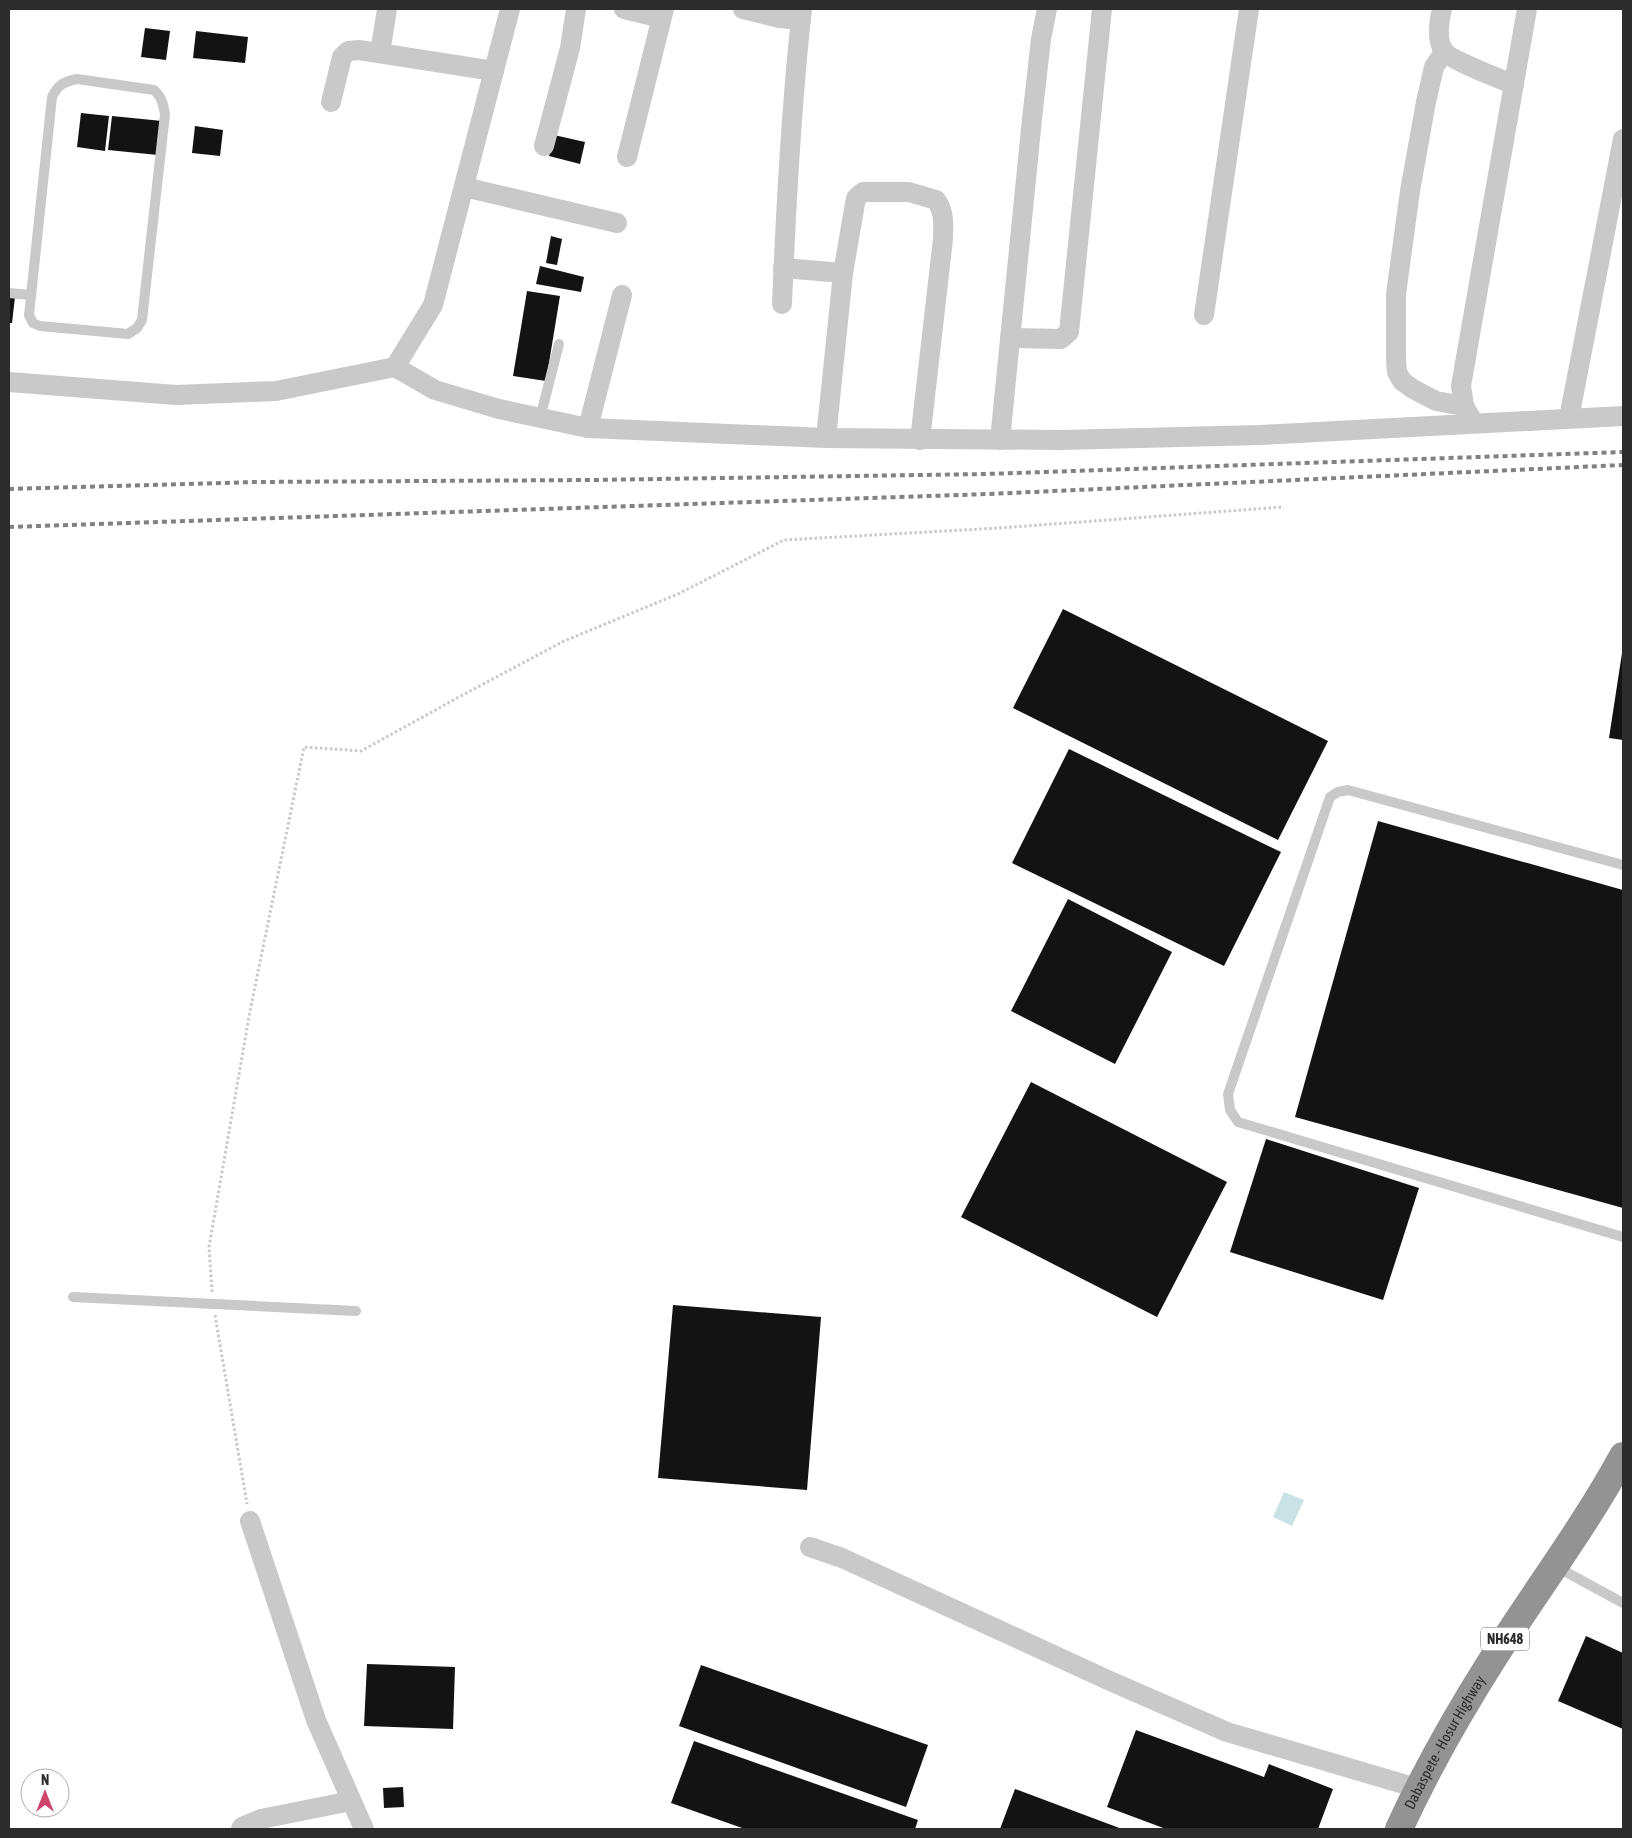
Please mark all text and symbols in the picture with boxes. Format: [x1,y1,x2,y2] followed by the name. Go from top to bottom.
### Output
[1481,1628,1529,1650] road number: NH648
[1401,1672,1488,1812] street label: Dabaspete - Hosur Highway
[20,1768,70,1818] north arrow
[41,1772,49,1788] text: N

